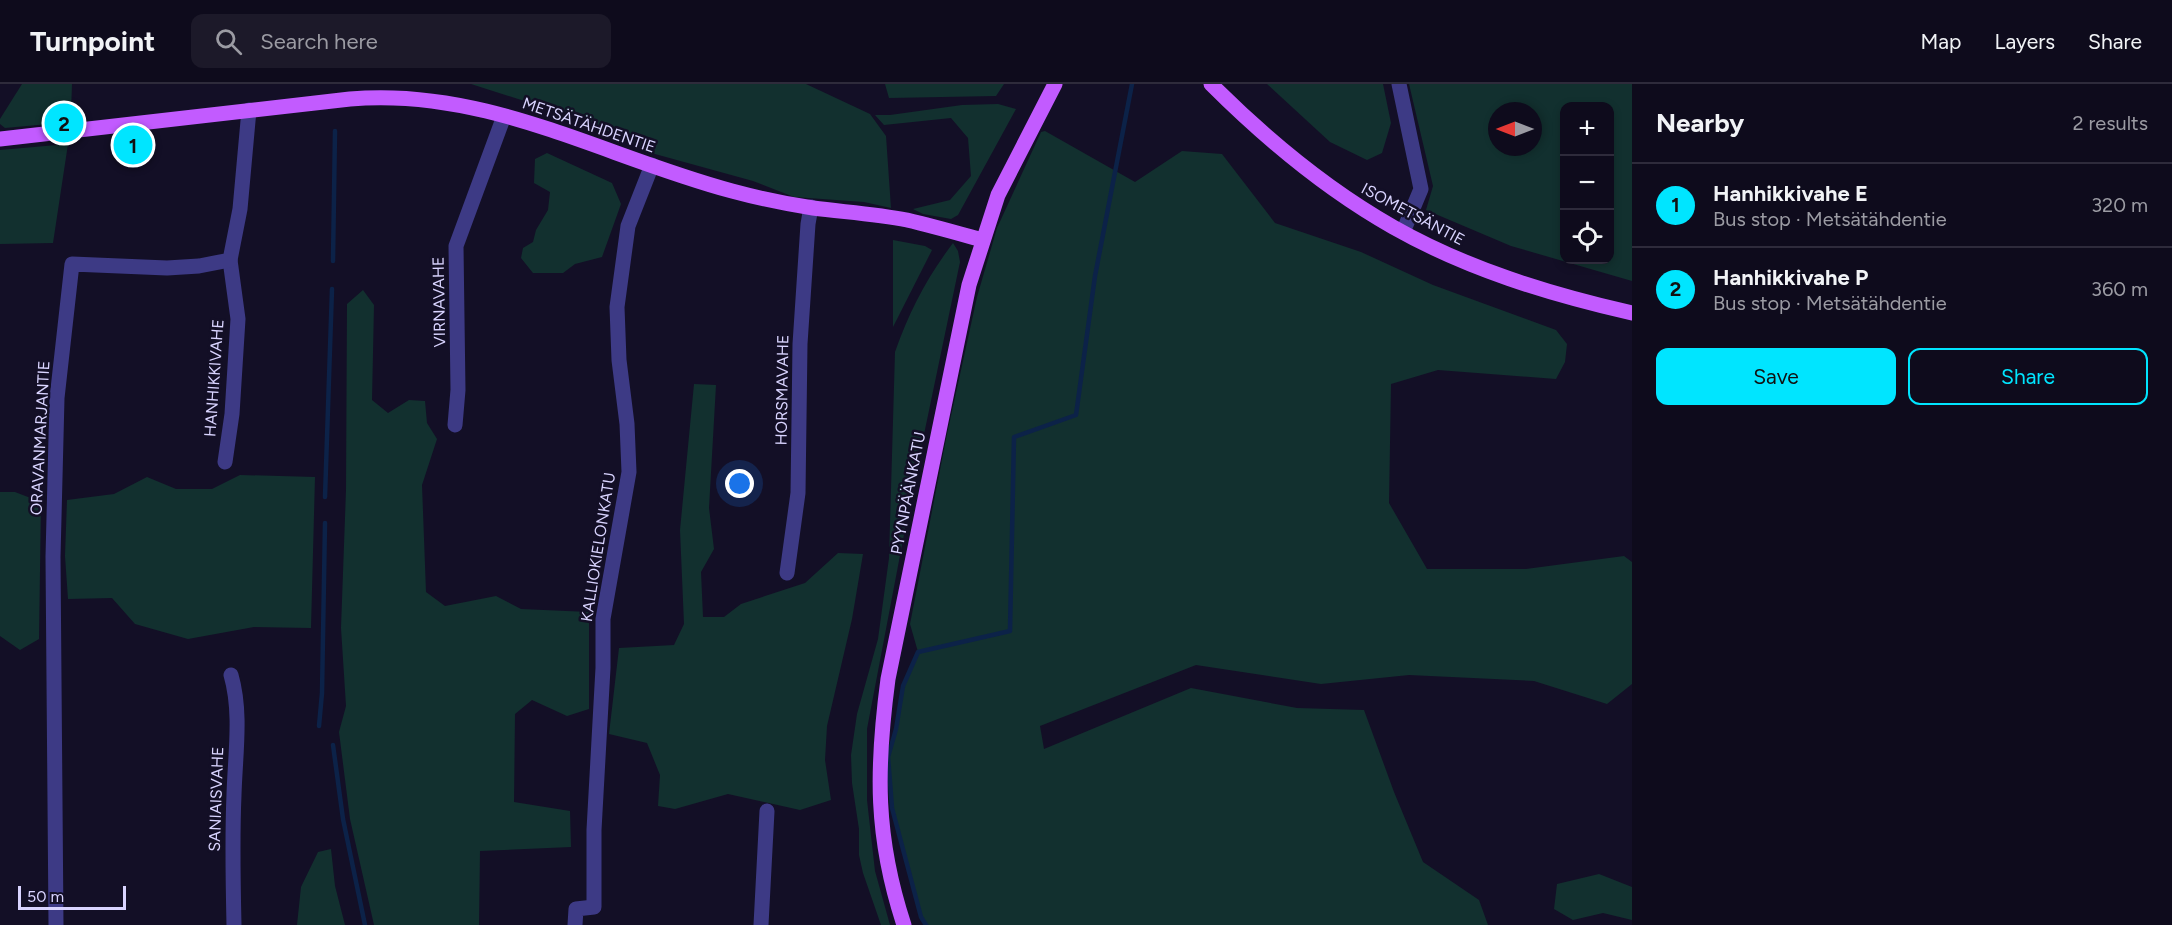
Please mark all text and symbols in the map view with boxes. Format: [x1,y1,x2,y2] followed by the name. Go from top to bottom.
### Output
[191,14,611,68] search box
[30,24,155,58] text: Turnpoint
[212,25,245,58] icon: search
[260,28,378,55] text: Search here
[1921,29,1961,54] text: Map
[1994,29,2055,54] text: Layers
[2088,29,2142,54] text: Share
[520,93,658,157] street label: METSÄTÄHDENTIE
[44,100,84,146] pin: 2
[1488,102,1542,156] north arrow
[1560,102,1614,264] map controls
[1560,102,1614,156] button: +
[1656,107,1744,139] text: Nearby
[2072,111,2148,135] text: 2 results
[114,122,152,168] pin: 1
[1560,156,1614,210] button: −
[1358,179,1468,249] street label: ISOMETSÄNTIE
[1713,180,1868,207] text: Hanhikkivahe E
[1671,193,1680,217] text: 1
[2091,193,2148,217] text: 320 m
[1713,207,1947,231] text: Bus stop · Metsätähdentie
[1560,210,1614,264] button: locate
[429,256,449,348] street label: VIRNAVAHE
[1713,264,1868,291] text: Hanhikkivahe P
[1670,277,1681,301] text: 2
[2091,277,2148,301] text: 360 m
[1713,291,1947,315] text: Bus stop · Metsätähdentie
[200,318,228,438] street label: HANHIKKIVAHE
[772,335,792,445] street label: HORSMAVAHE
[1656,348,1896,405] button: Save
[1908,348,2148,405] button: Share
[26,360,54,516] street label: ORAVANMARJANTIE
[887,430,929,556] street label: PYYNPÄÄNKATU
[725,469,754,498] your location
[577,471,619,623] street label: KALLIOKIELONKATU
[205,746,227,852] street label: SANIAISVAHE
[18,883,126,910] scale bar
[27,887,64,906] text: 50 m

